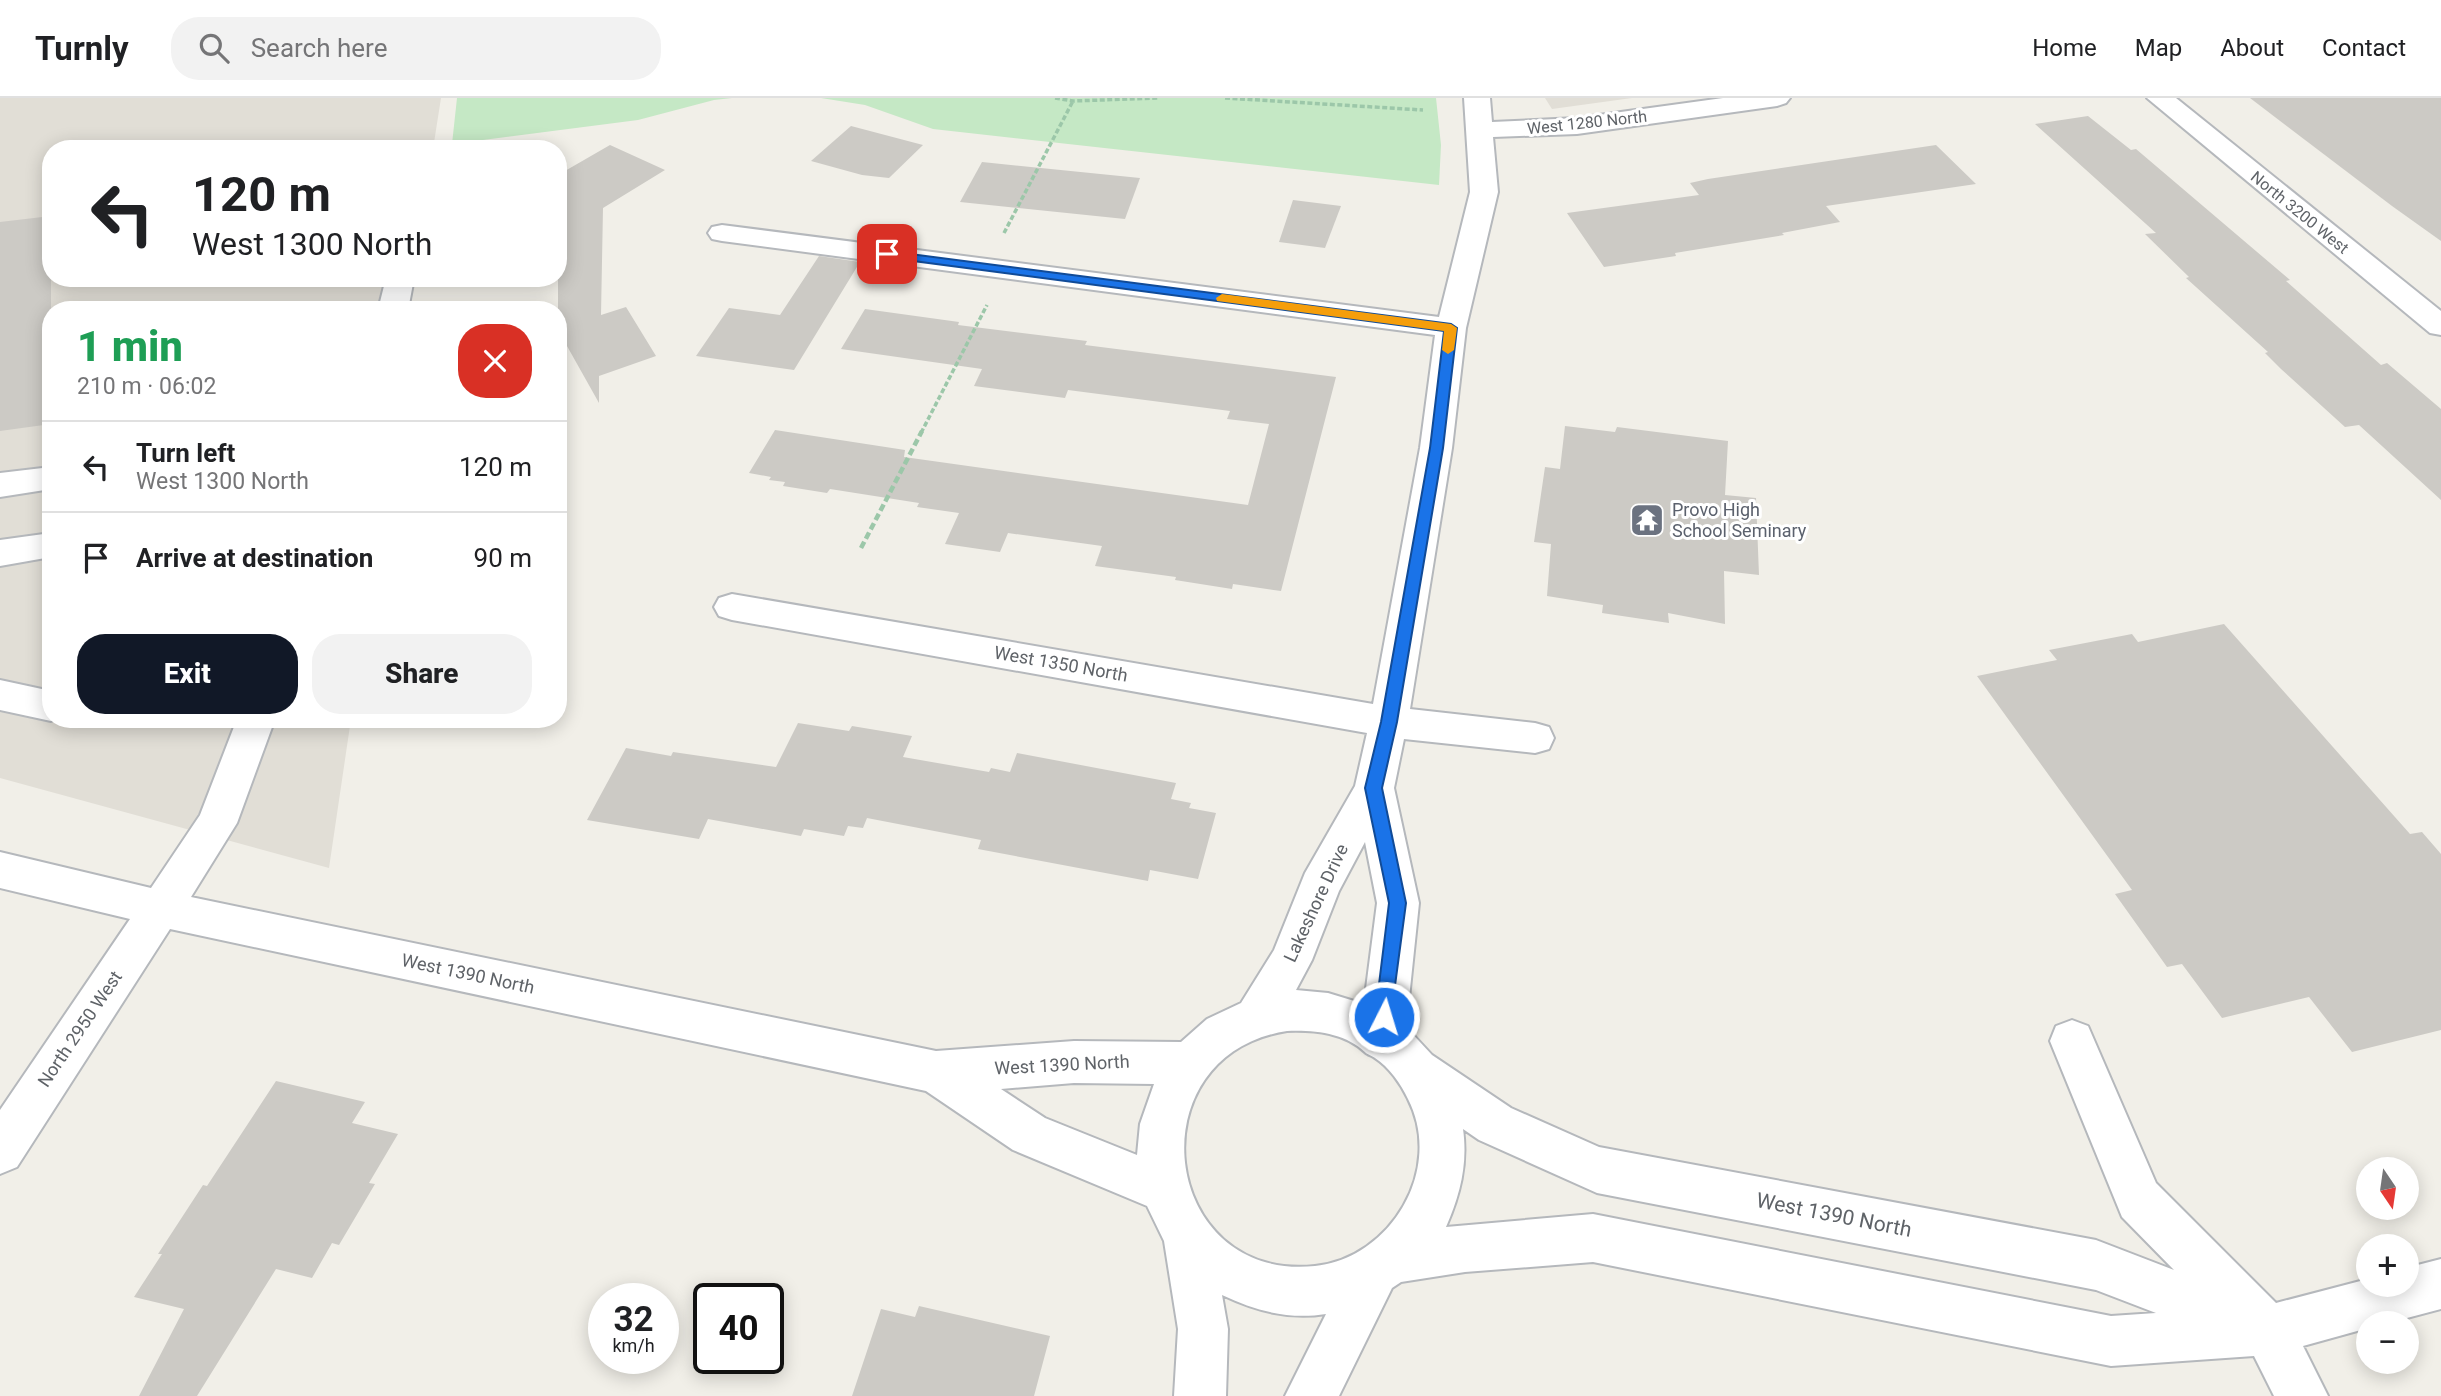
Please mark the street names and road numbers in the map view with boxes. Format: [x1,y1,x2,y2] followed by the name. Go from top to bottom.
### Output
[1526,107,1648,138] street label: West 1280 North
[2247,167,2352,258] street label: North 3200 West
[993,641,1130,686] street label: West 1350 North
[1279,840,1352,965] street label: Lakeshore Drive
[400,949,536,998] street label: West 1390 North
[33,967,126,1091] street label: North 2950 West
[994,1050,1130,1079] street label: West 1390 North
[1754,1188,1914,1242] street label: West 1390 North

